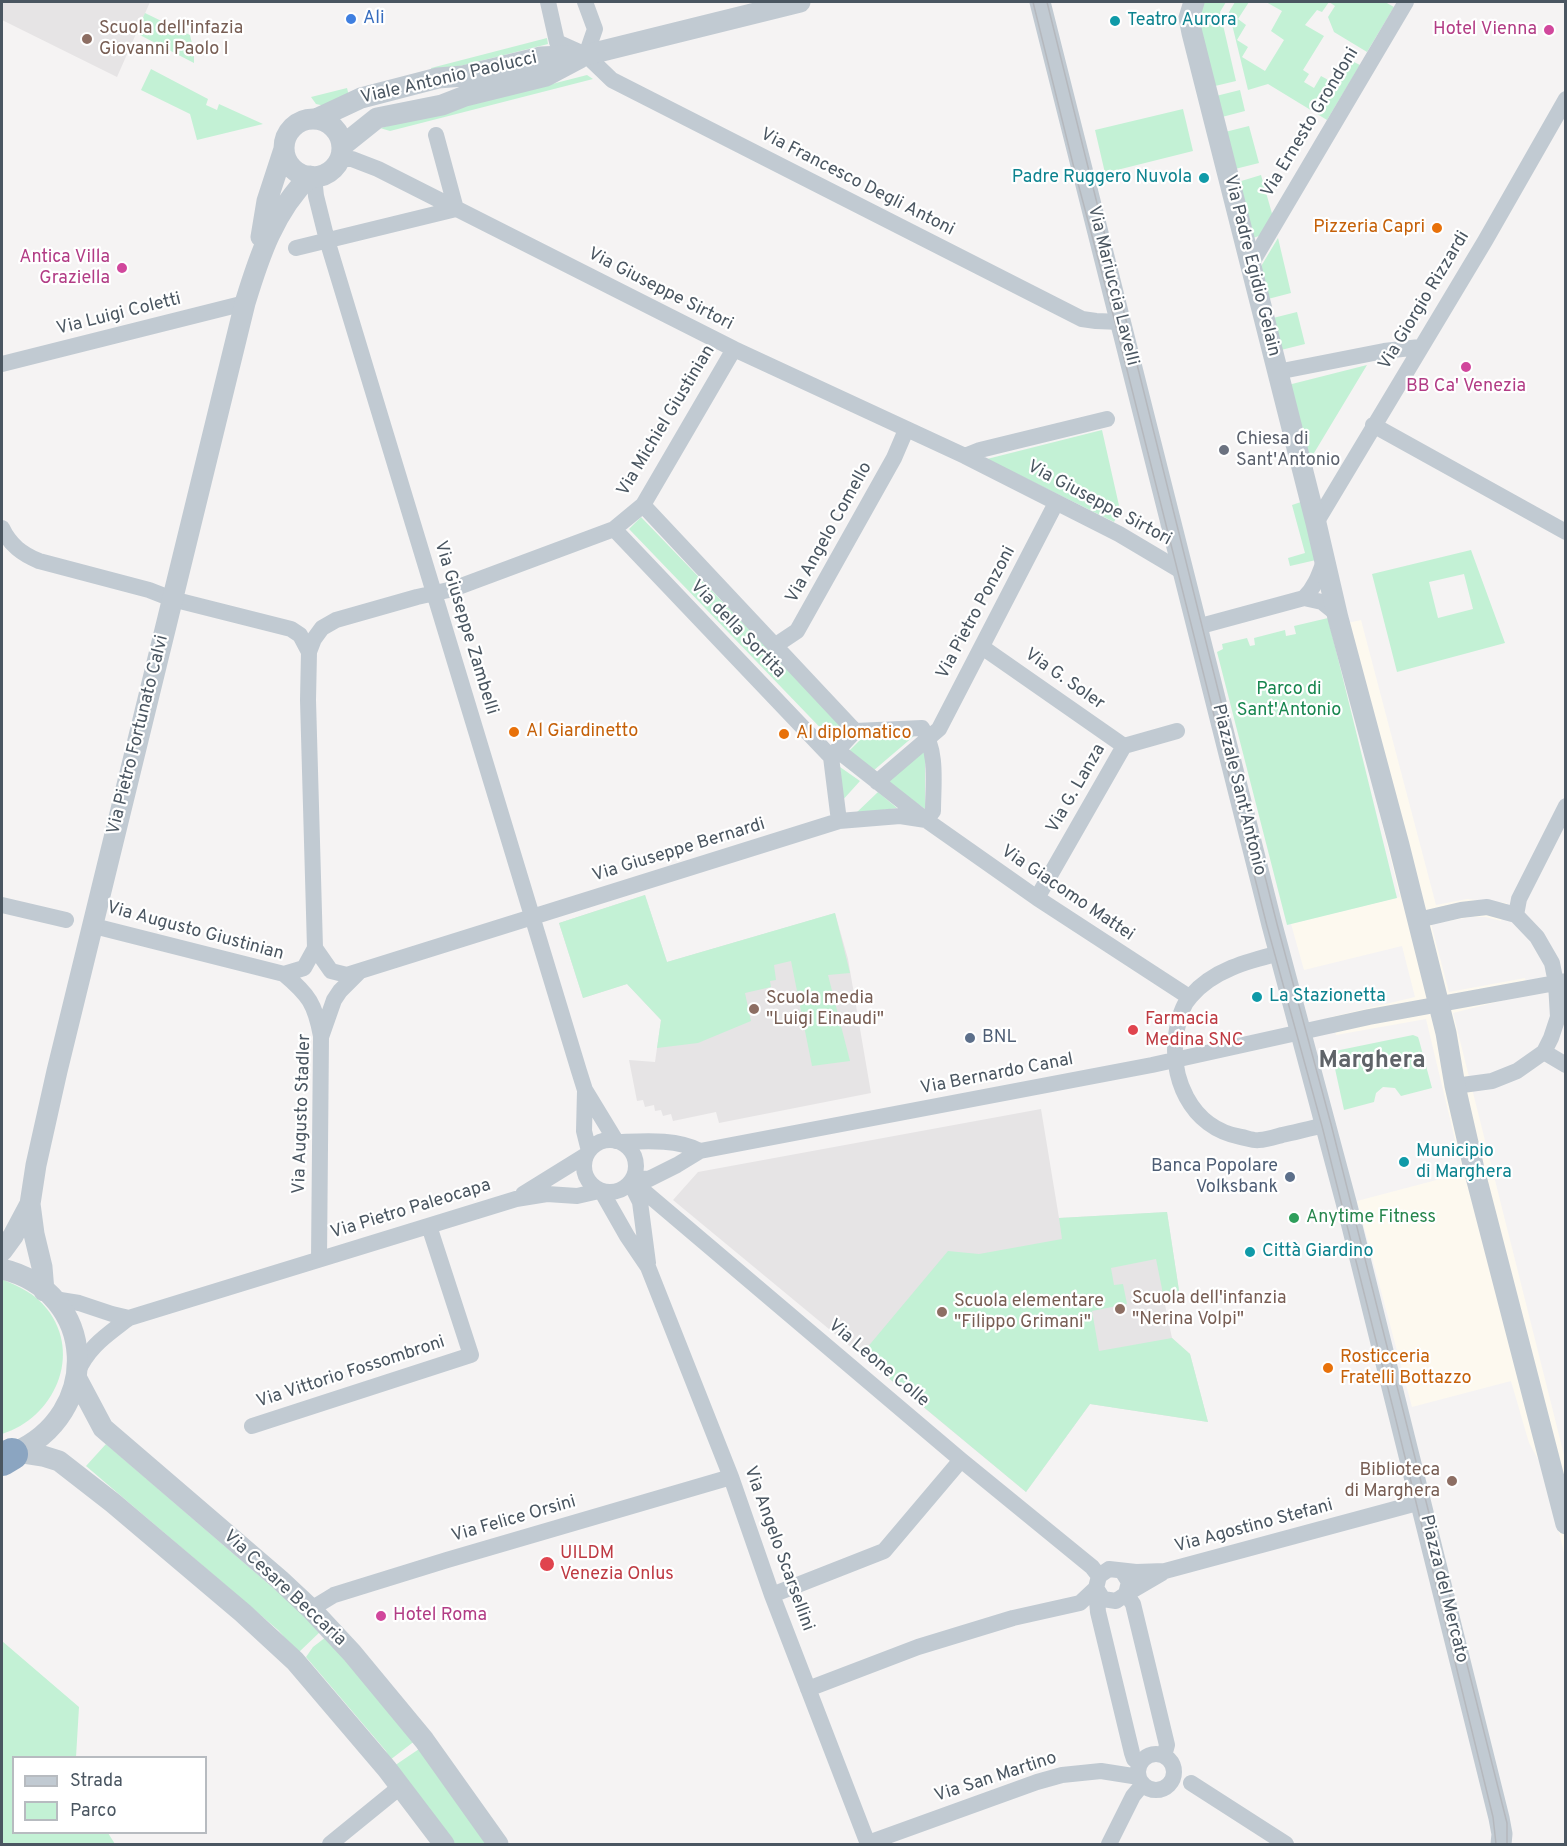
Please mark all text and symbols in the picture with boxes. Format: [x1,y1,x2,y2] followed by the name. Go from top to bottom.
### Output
[363,8,385,30] place label: Ali
[1127,10,1237,32] place label: Teatro Aurora
[344,12,358,26] marker: Ali
[1108,14,1122,28] marker: Teatro Aurora
[99,18,243,60] place label: Scuola dell'infazia Giovanni Paolo I
[1433,19,1537,41] place label: Hotel Vienna
[1542,23,1556,37] marker: Hotel Vienna
[80,32,94,46] marker: Scuola dell'infazia Giovanni Paolo I
[1258,44,1364,202] street label: Via Ernesto Grondoni
[359,48,539,110] street label: Viale Antonio Paolucci
[756,125,958,241] street label: Via Francesco Degli Antoni
[1012,167,1192,189] place label: Padre Ruggero Nuvola
[1197,171,1211,185] marker: Padre Ruggero Nuvola
[1218,173,1284,359] street label: Via Padre Egidio Gelain
[1082,204,1142,368] street label: Via Mariuccia Lavelli
[1313,217,1425,239] place label: Pizzeria Capri
[1430,221,1444,235] marker: Pizzeria Capri
[1375,228,1475,374] street label: Via Giorgio Rizzardi
[584,244,736,336] street label: Via Giuseppe Sirtori
[19,247,110,290] place label: Antica Villa Graziella
[115,261,129,275] marker: Antica Villa Graziella
[55,289,183,341] street label: Via Luigi Coletti
[613,342,721,500] street label: Via Michiel Giustinian
[1459,360,1473,374] marker: BB Ca' Venezia
[1406,376,1526,398] place label: BB Ca' Venezia
[1236,429,1340,472] place label: Chiesa di Sant'Antonio
[1217,443,1231,457] marker: Chiesa di Sant'Antonio
[1023,457,1175,551] street label: Via Giuseppe Sirtori
[782,459,878,607] street label: Via Angelo Comello
[428,539,502,717] street label: Via Giuseppe Zambelli
[933,543,1021,683] street label: Via Pietro Ponzoni
[685,577,789,683] street label: Via della Sortita
[104,633,174,837] street label: Via Pietro Fortunato Calvi
[1020,645,1108,715] street label: Via G. Soler
[1237,679,1341,722] park label: Parco di Sant'Antonio
[1206,702,1270,878] street label: Piazzale Sant'Antonio
[526,721,638,743] place label: Al Giardinetto
[796,723,911,745] place label: Al diplomatico
[507,725,521,739] marker: Al Giardinetto
[777,727,791,741] marker: Al diplomatico
[1043,741,1111,837] street label: Via G. Lanza
[590,814,768,888] street label: Via Giuseppe Bernardi
[996,841,1138,947] street label: Via Giacomo Mattei
[104,898,286,966] street label: Via Augusto Giustinian
[1269,986,1386,1008] place label: La Stazionetta
[766,988,884,1030] place label: Scuola media "Luigi Einaudi"
[1250,990,1264,1004] marker: La Stazionetta
[747,1002,761,1016] marker: Scuola media "Luigi Einaudi"
[1145,1009,1243,1052] place label: Farmacia Medina SNC
[1126,1023,1140,1037] marker: Farmacia Medina SNC
[982,1027,1016,1049] place label: BNL
[963,1031,977,1045] marker: BNL
[289,1034,317,1194] street label: Via Augusto Stadler
[1318,1048,1426,1076] district label: Marghera
[919,1050,1075,1100] street label: Via Bernardo Canal
[1416,1141,1512,1184] place label: Municipio di Marghera
[1397,1155,1411,1169] marker: Municipio di Marghera
[1151,1156,1278,1198] place label: Banca Popolare Volksbank
[1283,1170,1297,1184] marker: Banca Popolare Volksbank
[328,1175,494,1245] street label: Via Pietro Paleocapa
[1306,1207,1436,1229] place label: Anytime Fitness
[1287,1211,1301,1225] marker: Anytime Fitness
[1262,1241,1373,1263] place label: Città Giardino
[1243,1245,1257,1259] marker: Città Giardino
[1132,1288,1286,1330] place label: Scuola dell'infanzia "Nerina Volpi"
[954,1291,1104,1334] place label: Scuola elementare "Filippo Grimani"
[1113,1302,1127,1316] marker: Scuola dell'infanzia "Nerina Volpi"
[935,1305,949,1319] marker: Scuola elementare "Filippo Grimani"
[823,1315,933,1413] street label: Via Leone Colle
[254,1332,448,1414] street label: Via Vittorio Fossombroni
[1340,1347,1472,1390] place label: Rosticceria Fratelli Bottazzo
[1321,1361,1335,1375] marker: Rosticceria Fratelli Bottazzo
[1344,1460,1440,1502] place label: Biblioteca di Marghera
[738,1464,818,1634] street label: Via Angelo Scarsellini
[1445,1474,1459,1488] marker: Biblioteca di Marghera
[449,1492,579,1548] street label: Via Felice Orsini
[1173,1495,1335,1559] street label: Via Agostino Stefani
[1414,1513,1472,1665] street label: Piazza del Mercato
[218,1526,350,1652] street label: Via Cesare Beccaria
[560,1543,674,1586] place label: UILDM Venezia Onlus
[538,1555,556,1573] marker: UILDM Venezia Onlus
[393,1605,487,1627] place label: Hotel Roma
[374,1609,388,1623] marker: Hotel Roma
[932,1748,1060,1808] street label: Via San Martino
[12,1756,207,1834] legend
[70,1770,123,1793] text: Strada
[70,1800,116,1823] text: Parco

